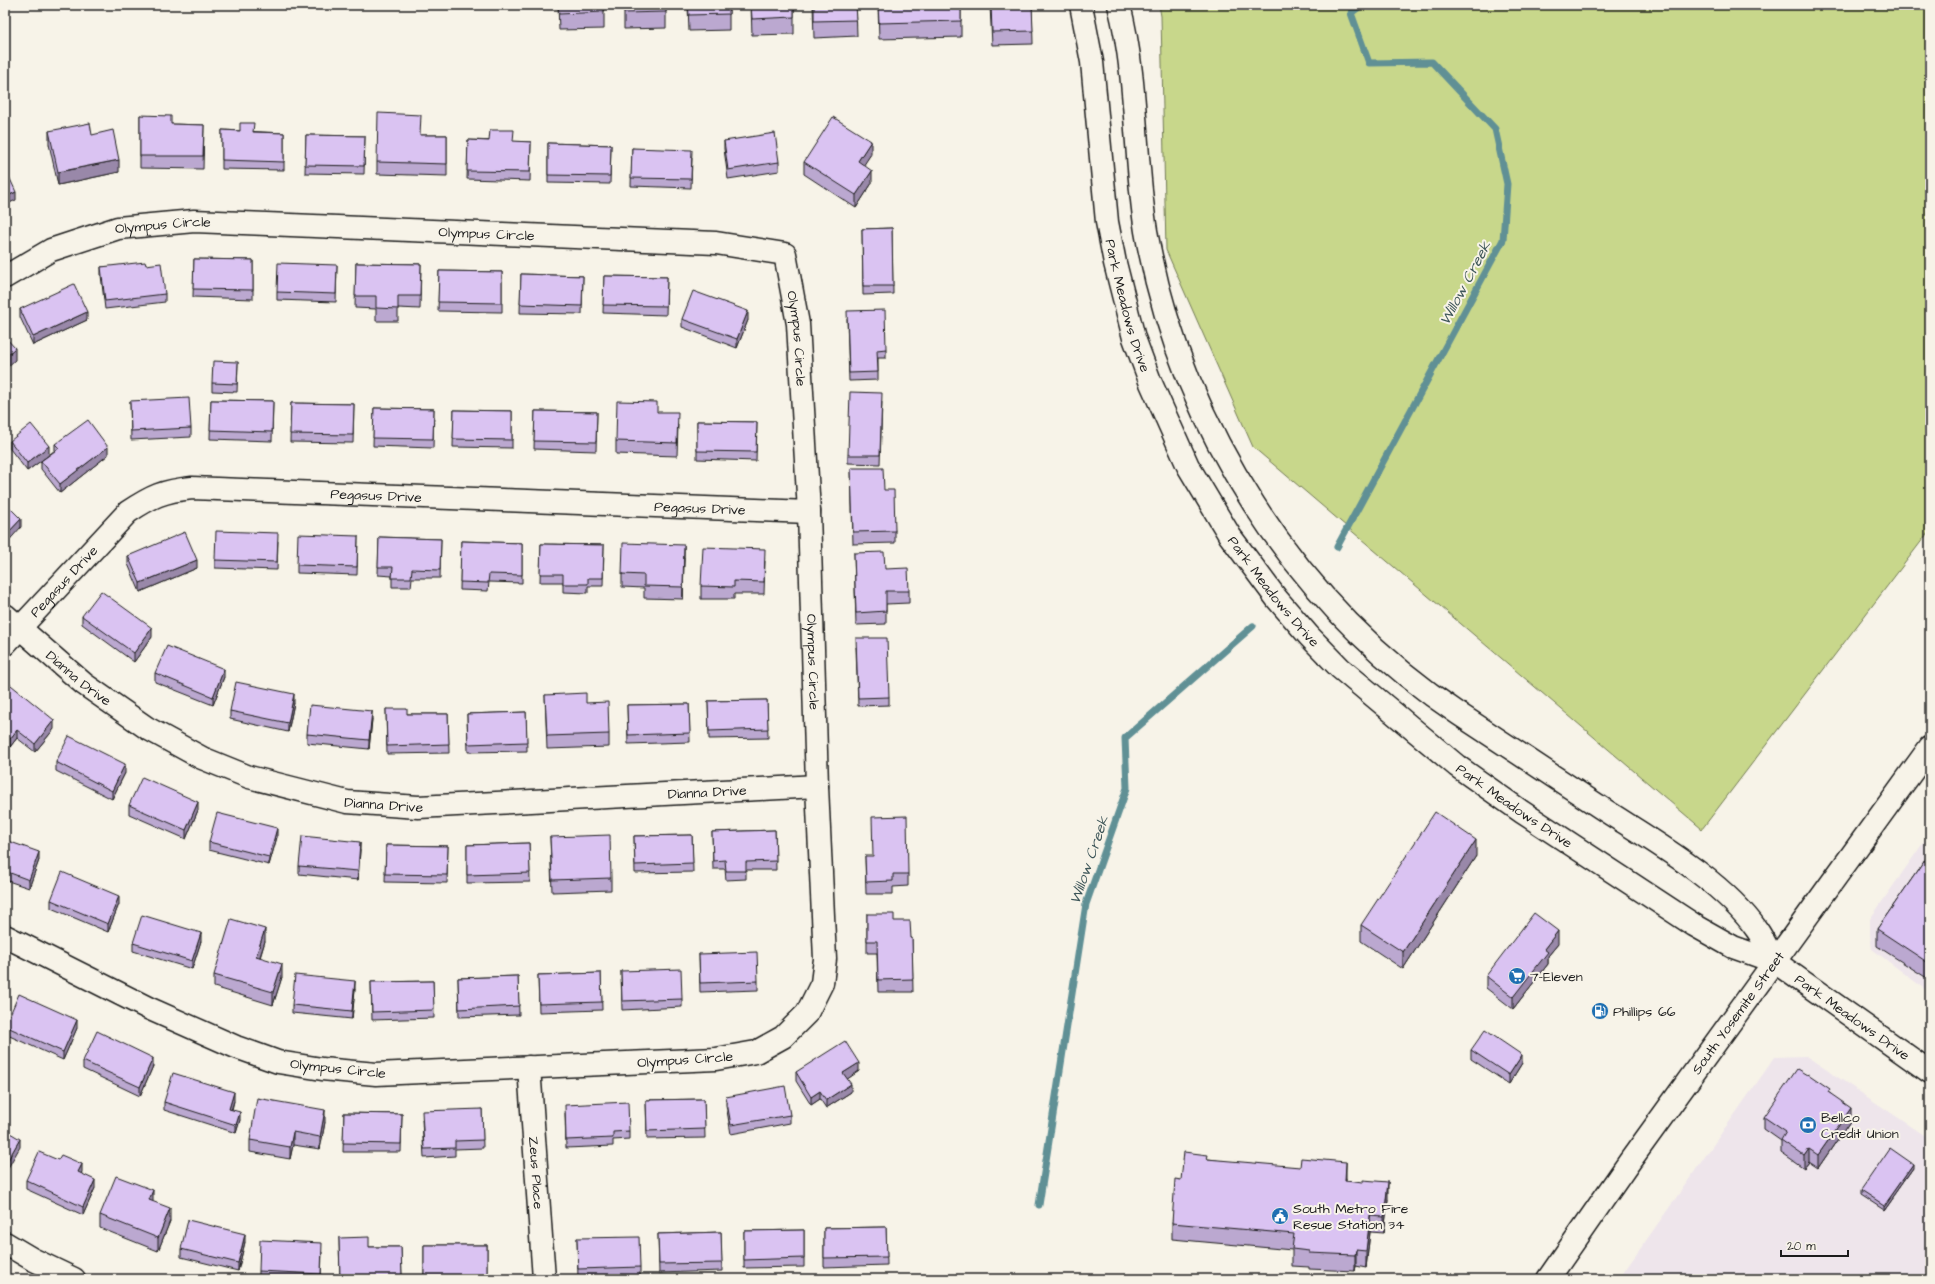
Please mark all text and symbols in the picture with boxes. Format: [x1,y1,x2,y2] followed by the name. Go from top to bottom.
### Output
[114,212,212,239] street label: Olympus Circle
[438,222,535,246] street label: Olympus Circle
[1435,237,1497,329] water label: Willow Creek
[1100,238,1155,376] street label: Park Meadows Drive
[781,289,811,387] street label: Olympus Circle
[330,484,423,508] street label: Pegasus Drive
[654,497,746,521] street label: Pegasus Drive
[1222,532,1324,652] street label: Park Meadows Drive
[26,541,103,622] street label: Pegasus Drive
[801,614,824,711] street label: Olympus Circle
[41,646,115,711] street label: Dianna Drive
[1452,759,1576,854] street label: Park Meadows Drive
[667,781,748,805] street label: Dianna Drive
[344,793,424,818] street label: Dianna Drive
[1065,813,1115,907] water label: Willow Creek
[1687,947,1790,1079] street label: South Yosemite Street
[1507,966,1527,986] supermarket icon: 7-Eleven
[1530,967,1583,987] place label: 7-Eleven
[1790,970,1914,1066] street label: Park Meadows Drive
[1590,1001,1610,1021] fuel station icon: Phillips 66
[1613,1002,1676,1022] place label: Phillips 66
[636,1047,734,1073] street label: Olympus Circle
[289,1054,387,1084] street label: Olympus Circle
[1821,1108,1899,1144] place label: Bellco Credit Union
[1798,1115,1818,1135] bank icon: Bellco Credit Union
[523,1136,548,1210] street label: Zeus Place
[1293,1199,1409,1235] place label: South Metro Fire Resue Station 34
[1270,1206,1290,1226] public building icon: South Metro Fire Resue Station 34
[1781,1232,1848,1258] scale bar
[1787,1238,1816,1255] text: 20 m

